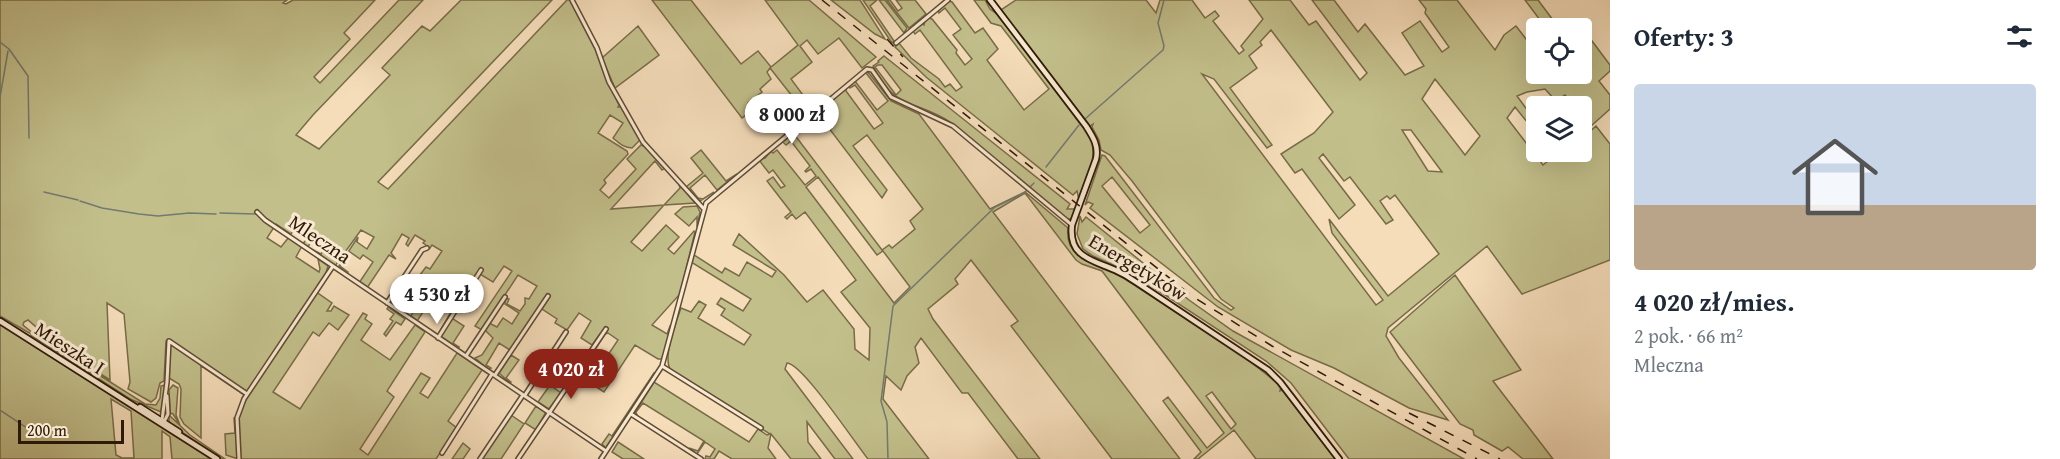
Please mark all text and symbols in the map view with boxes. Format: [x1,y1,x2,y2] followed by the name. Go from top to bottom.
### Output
[1634,17,1734,56] text: Oferty: 3
[1526,18,1592,162] map controls
[1526,18,1592,84] button: locate
[2003,20,2036,53] icon: filters
[730,94,854,145] pin: 8 000 zł
[1526,96,1592,162] button: layers
[759,99,825,128] text: 8 000 zł
[1781,123,1889,231] icon: home
[283,207,358,270] street label: Mleczna
[1084,226,1194,308] street label: Energetyków
[375,274,499,325] pin: 4 530 zł
[404,279,470,308] text: 4 530 zł
[1634,282,1794,321] text: 4 020 zł/mies.
[30,314,111,381] street label: Mieszka I
[1634,321,1743,350] text: 2 pok. · 66 m²
[509,349,633,400] pin: 4 020 zł
[1634,350,1704,379] text: Mleczna
[538,354,604,383] text: 4 020 zł
[18,417,124,444] scale bar
[27,418,67,442] text: 200 m

